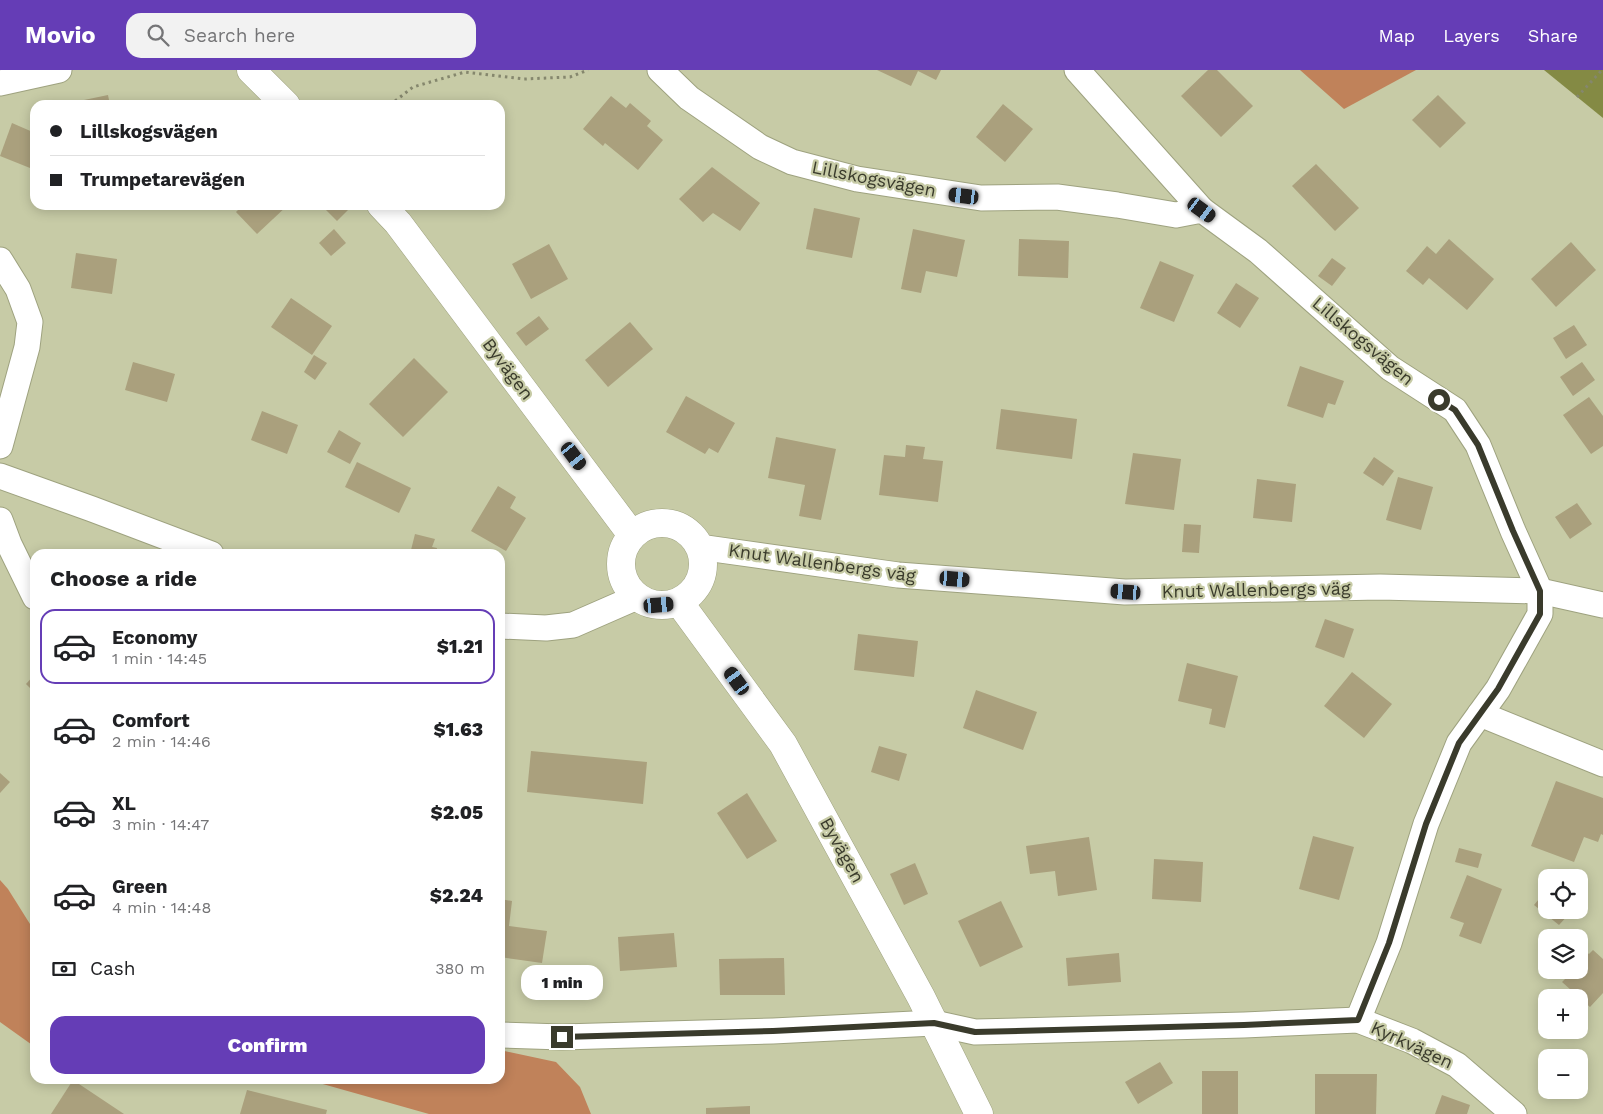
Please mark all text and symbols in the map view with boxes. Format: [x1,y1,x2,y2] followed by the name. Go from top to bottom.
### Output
[126,13,476,58] search box
[25,21,96,49] text: Movio
[144,21,172,49] icon: search
[184,24,295,47] text: Search here
[1378,25,1415,46] text: Map
[1443,25,1500,46] text: Layers
[1528,25,1578,46] text: Share
[80,120,218,143] text: Lillskogsvägen
[810,156,938,201] street label: Lillskogsvägen
[80,168,245,191] text: Trumpetarevägen
[948,187,979,205] car
[1185,195,1218,225] car
[1308,292,1418,389] street label: Lillskogsvägen
[479,334,538,404] street label: Byvägen
[1428,389,1450,411] route start
[558,440,589,472] car
[727,539,917,586] street label: Knut Wallenbergs väg
[50,566,197,591] text: Choose a ride
[939,570,970,588] car
[1161,577,1351,602] street label: Knut Wallenbergs väg
[1110,583,1141,601] car
[643,596,674,614] car
[52,624,97,669] icon: car
[112,626,197,649] text: Economy
[437,635,483,658] text: $1.21
[112,649,207,668] text: 1 min · 14:45
[722,664,751,698] car
[52,707,97,752] icon: car
[112,709,190,732] text: Comfort
[434,718,483,741] text: $1.63
[112,732,211,751] text: 2 min · 14:46
[52,790,97,835] icon: car
[112,792,136,815] text: XL
[430,801,483,824] text: $2.05
[816,813,869,886] street label: Byvägen
[112,815,209,834] text: 3 min · 14:47
[1538,869,1588,1099] map controls
[1538,869,1588,919] button: locate
[52,873,97,918] icon: car
[112,875,168,898] text: Green
[430,884,483,907] text: $2.24
[112,898,211,917] text: 4 min · 14:48
[1538,929,1588,979] button: layers
[50,955,78,983] icon: cash
[90,957,136,980] text: Cash
[435,959,485,978] text: 380 m
[521,964,603,1000] callout: 1 min
[541,973,583,992] text: 1 min
[1538,989,1588,1039] button: +
[50,1016,485,1074] button: Confirm
[1368,1016,1457,1073] street label: Kyrkvägen
[551,1026,573,1048] route end
[1538,1049,1588,1099] button: −

